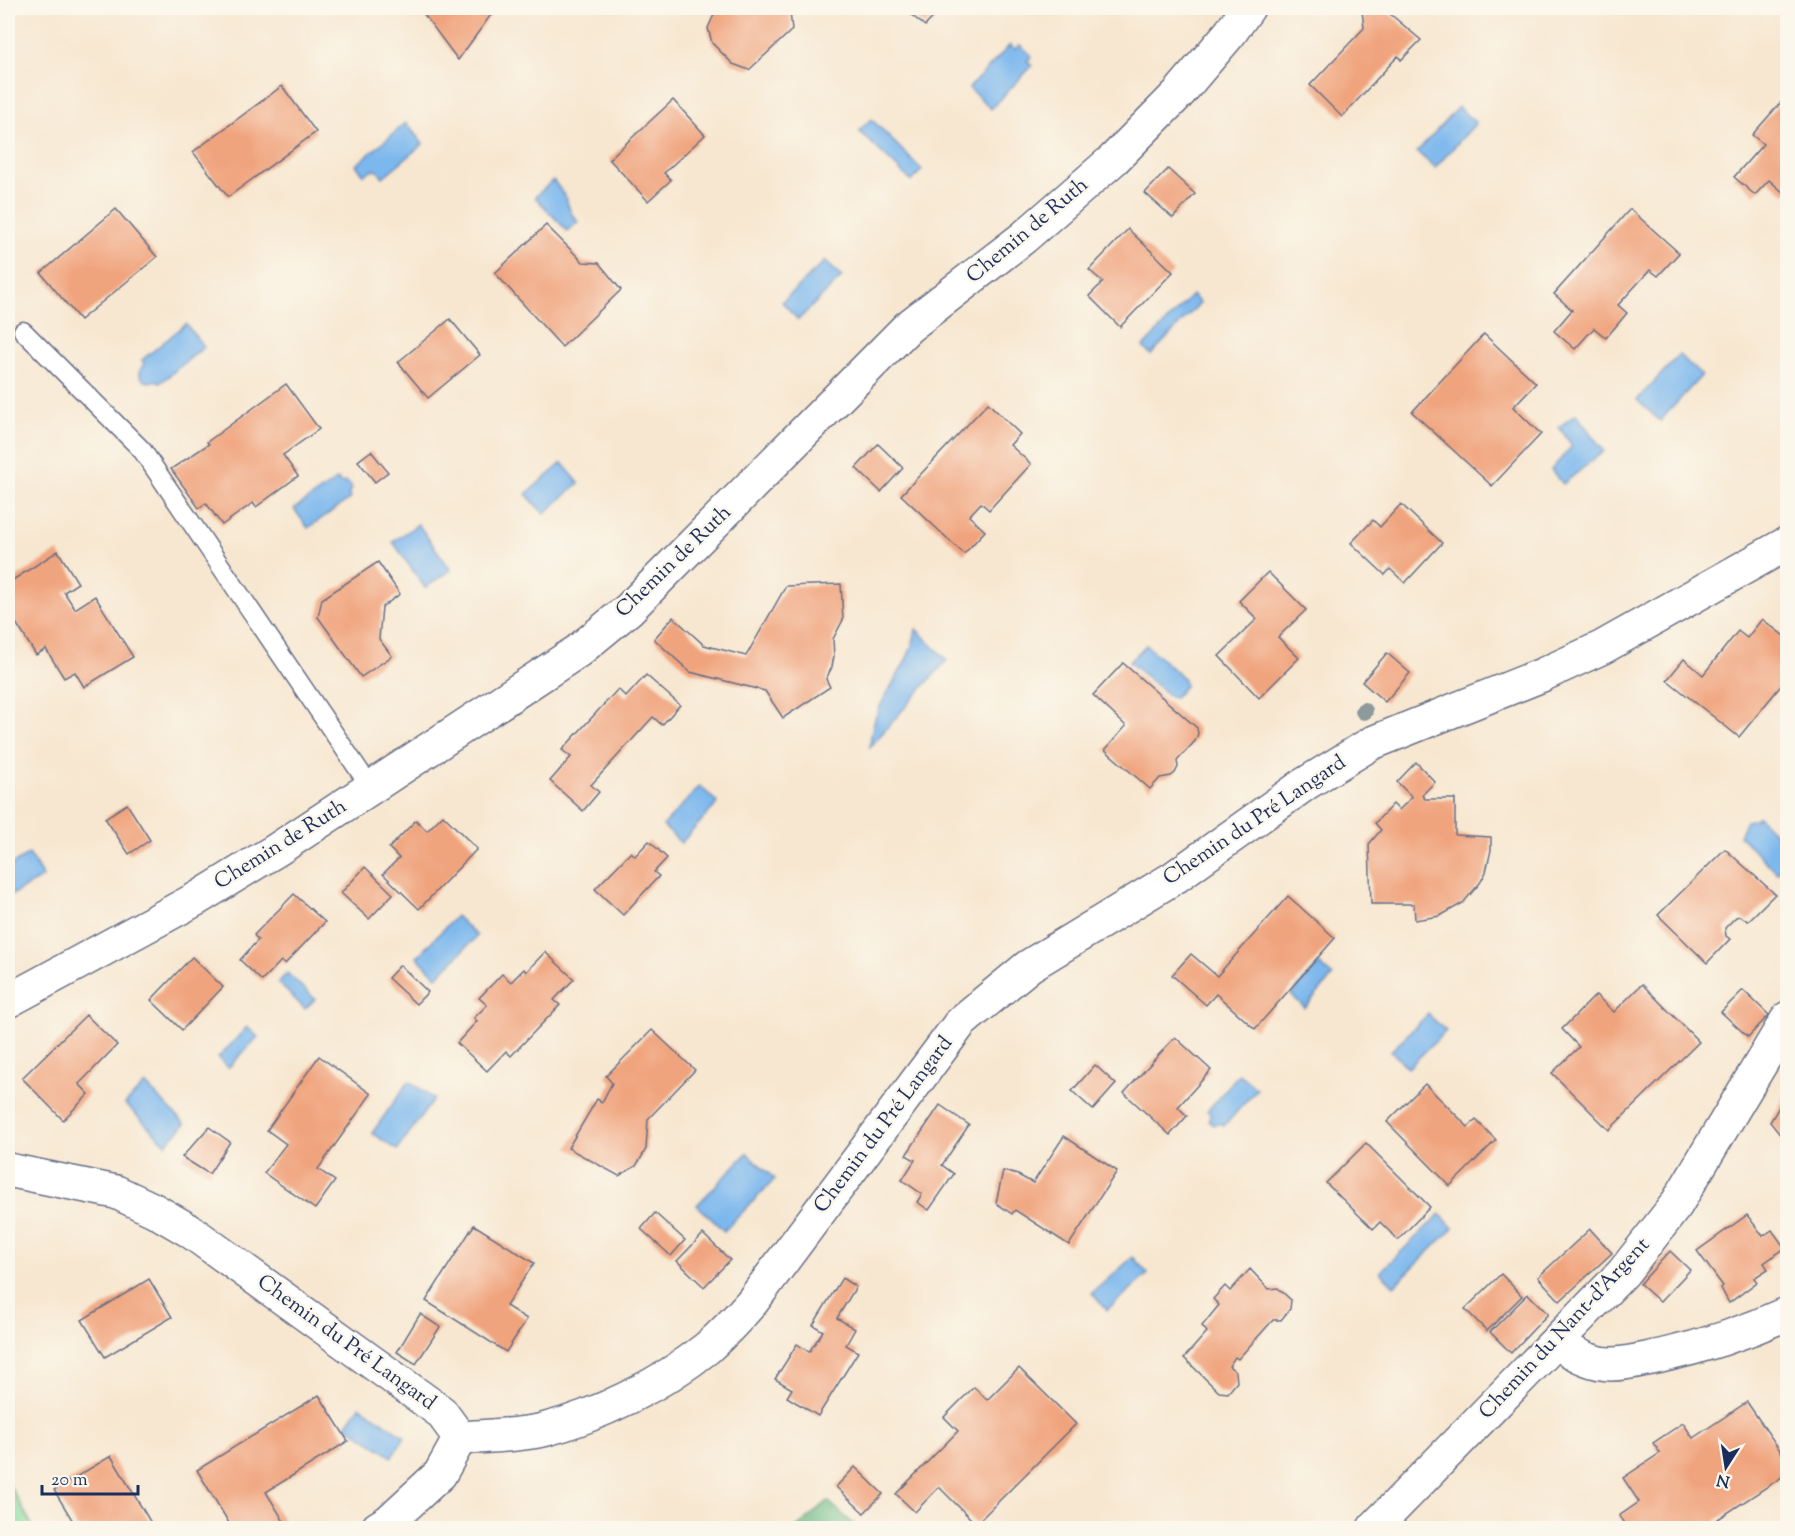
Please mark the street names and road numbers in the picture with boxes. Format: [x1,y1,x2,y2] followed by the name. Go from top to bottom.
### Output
[960,171,1096,291] street label: Chemin de Ruth
[609,499,739,625] street label: Chemin de Ruth
[1158,748,1353,894] street label: Chemin du Pré Langard
[209,792,353,898] street label: Chemin de Ruth
[807,1030,961,1220] street label: Chemin du Pré Langard
[1473,1231,1657,1427] street label: Chemin du Nant-d'Argent
[250,1268,442,1418] street label: Chemin du Pré Langard

